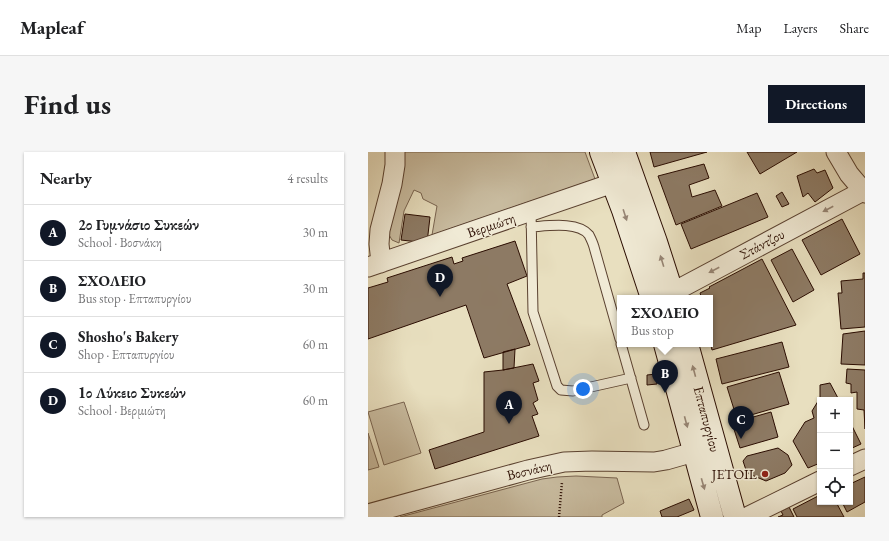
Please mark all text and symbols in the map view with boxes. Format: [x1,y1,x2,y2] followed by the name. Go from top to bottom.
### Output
[20,15,84,40] text: Mapleaf
[736,19,761,37] text: Map
[783,19,818,37] text: Layers
[840,19,869,37] text: Share
[768,85,865,123] button: Directions
[24,86,111,122] text: Find us
[40,167,92,189] text: Nearby
[287,170,328,187] text: 4 results
[822,206,834,212] one-way arrow
[465,208,517,242] street label: Βερμιώτη
[622,209,628,221] one-way arrow
[78,215,199,234] text: 2ο Γυμνάσιο Συκεών
[48,224,58,241] text: A
[303,224,328,241] text: 30 m
[736,225,788,263] street label: Στάντζου
[78,234,162,251] text: School · Βοσνάκη
[659,254,665,266] one-way arrow
[427,264,453,297] pin: D
[708,267,720,274] one-way arrow
[78,271,146,290] text: ΣΧΟΛΕΙΟ
[49,280,57,297] text: B
[303,280,328,297] text: 30 m
[78,290,191,307] text: Bus stop · Επταπυργίου
[617,295,713,347] popup
[631,303,699,322] text: ΣΧΟΛΕΙΟ
[631,322,674,339] text: Bus stop
[78,327,179,346] text: Shosho's Bakery
[48,336,58,353] text: C
[303,336,328,353] text: 60 m
[78,346,175,363] text: Shop · Επταπυργίου
[652,360,678,393] pin: B
[691,365,697,377] one-way arrow
[573,379,593,399] your location
[78,383,186,402] text: 1ο Λύκειο Συκεών
[690,384,724,454] street label: Επταπυργίου
[496,391,522,424] pin: A
[48,392,58,409] text: D
[303,392,328,409] text: 60 m
[817,397,853,505] map controls
[817,397,853,433] button: +
[78,402,166,419] text: School · Βερμιώτη
[728,406,754,439] pin: C
[683,416,689,428] one-way arrow
[817,433,853,469] button: −
[505,456,553,484] street label: Βοσνάκη
[711,465,758,483] place label: JETOIL
[760,469,770,479] marker: JETOIL
[817,469,853,505] button: locate
[700,479,706,491] one-way arrow

